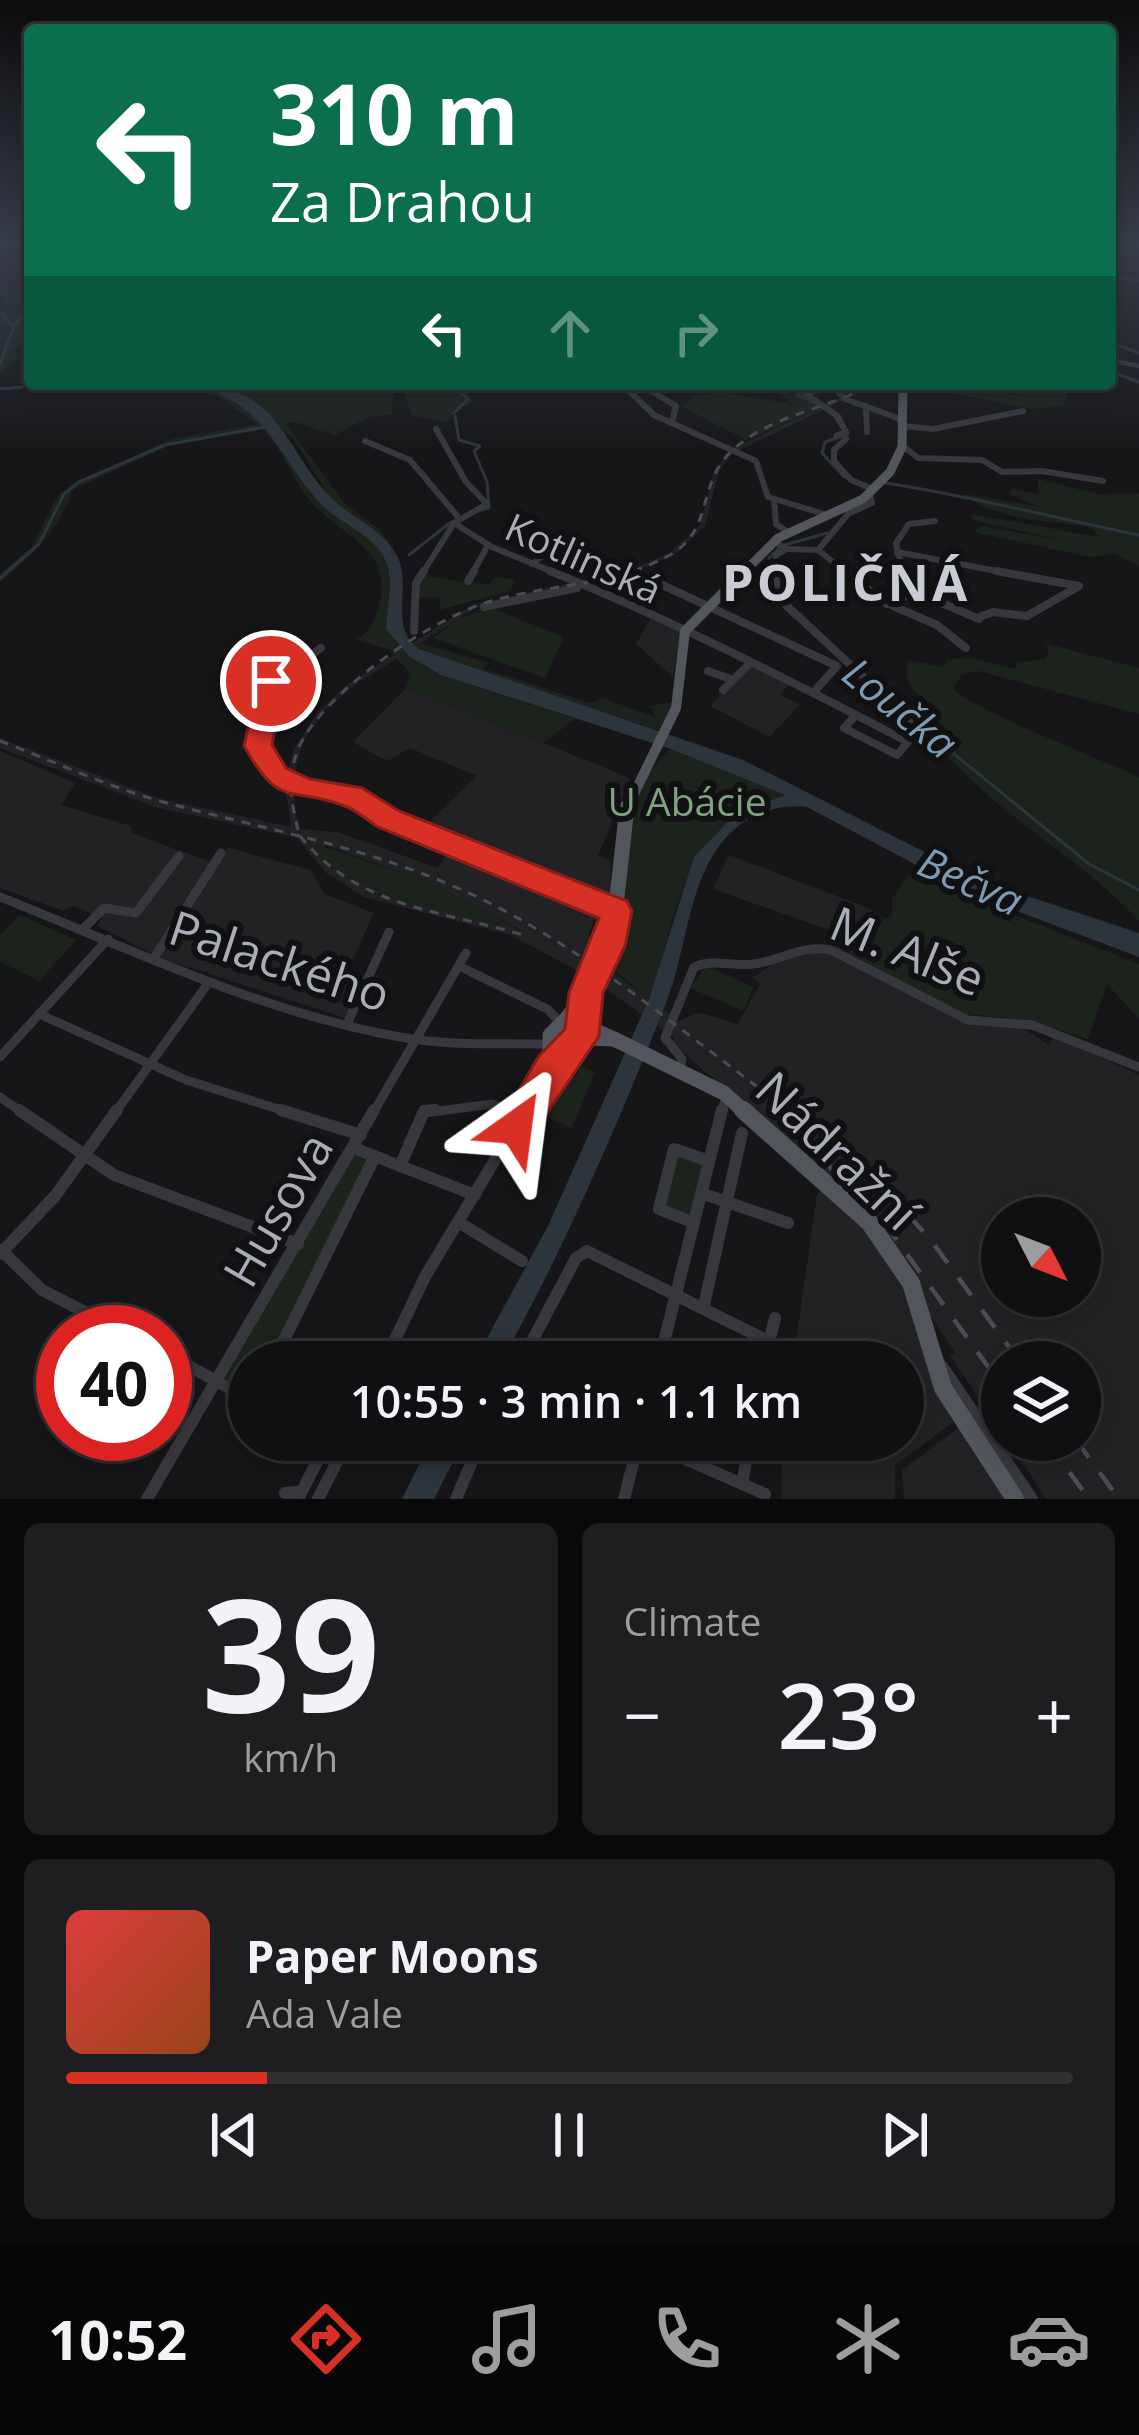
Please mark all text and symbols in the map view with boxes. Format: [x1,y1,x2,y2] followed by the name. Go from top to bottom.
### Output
[270,55,518,170] text: 310 m
[72,72,228,228] icon: left
[270,164,535,238] text: Za Drahou
[411,300,477,366] icon: left
[537,300,603,366] icon: ahead
[663,300,729,366] icon: right
[498,499,670,615] street label: Kotlinská
[722,546,970,616] district label: POLIČNÁ
[220,630,322,732] pin
[832,644,970,770] water label: Loučka
[238,648,304,714] icon: arrive
[607,774,767,827] park label: U Abácie
[910,832,1032,928] water label: Bečva
[821,890,995,1010] street label: M. Alše
[162,894,398,1026] street label: Palackého
[743,1056,934,1244] street label: Nádražní
[453,1064,579,1190] position arrow
[207,1120,347,1298] street label: Husova
[981,1197,1101,1317] north arrow
[981,1197,1101,1461] map controls
[36,1305,192,1461] speed limit sign: 40
[981,1341,1101,1461] button: layers
[350,1370,802,1431] text: 10:55 · 3 min · 1.1 km
[202,1545,380,1758] text: 39
[624,1594,761,1647] text: Climate
[778,1653,919,1775] text: 23°
[624,1669,661,1759] text: −
[1035,1669,1073,1759] text: +
[243,1730,338,1783] text: km/h
[246,1925,539,1986] text: Paper Moons
[246,1986,403,2039] text: Ada Vale
[201,2102,267,2168] icon: previous
[536,2102,602,2168] icon: pause
[872,2102,938,2168] icon: next
[284,2297,368,2381] icon: directions
[465,2297,549,2381] icon: music
[645,2297,729,2381] icon: phone
[826,2297,910,2381] icon: climate
[1007,2297,1091,2381] icon: car
[48,2302,187,2376] text: 10:52

